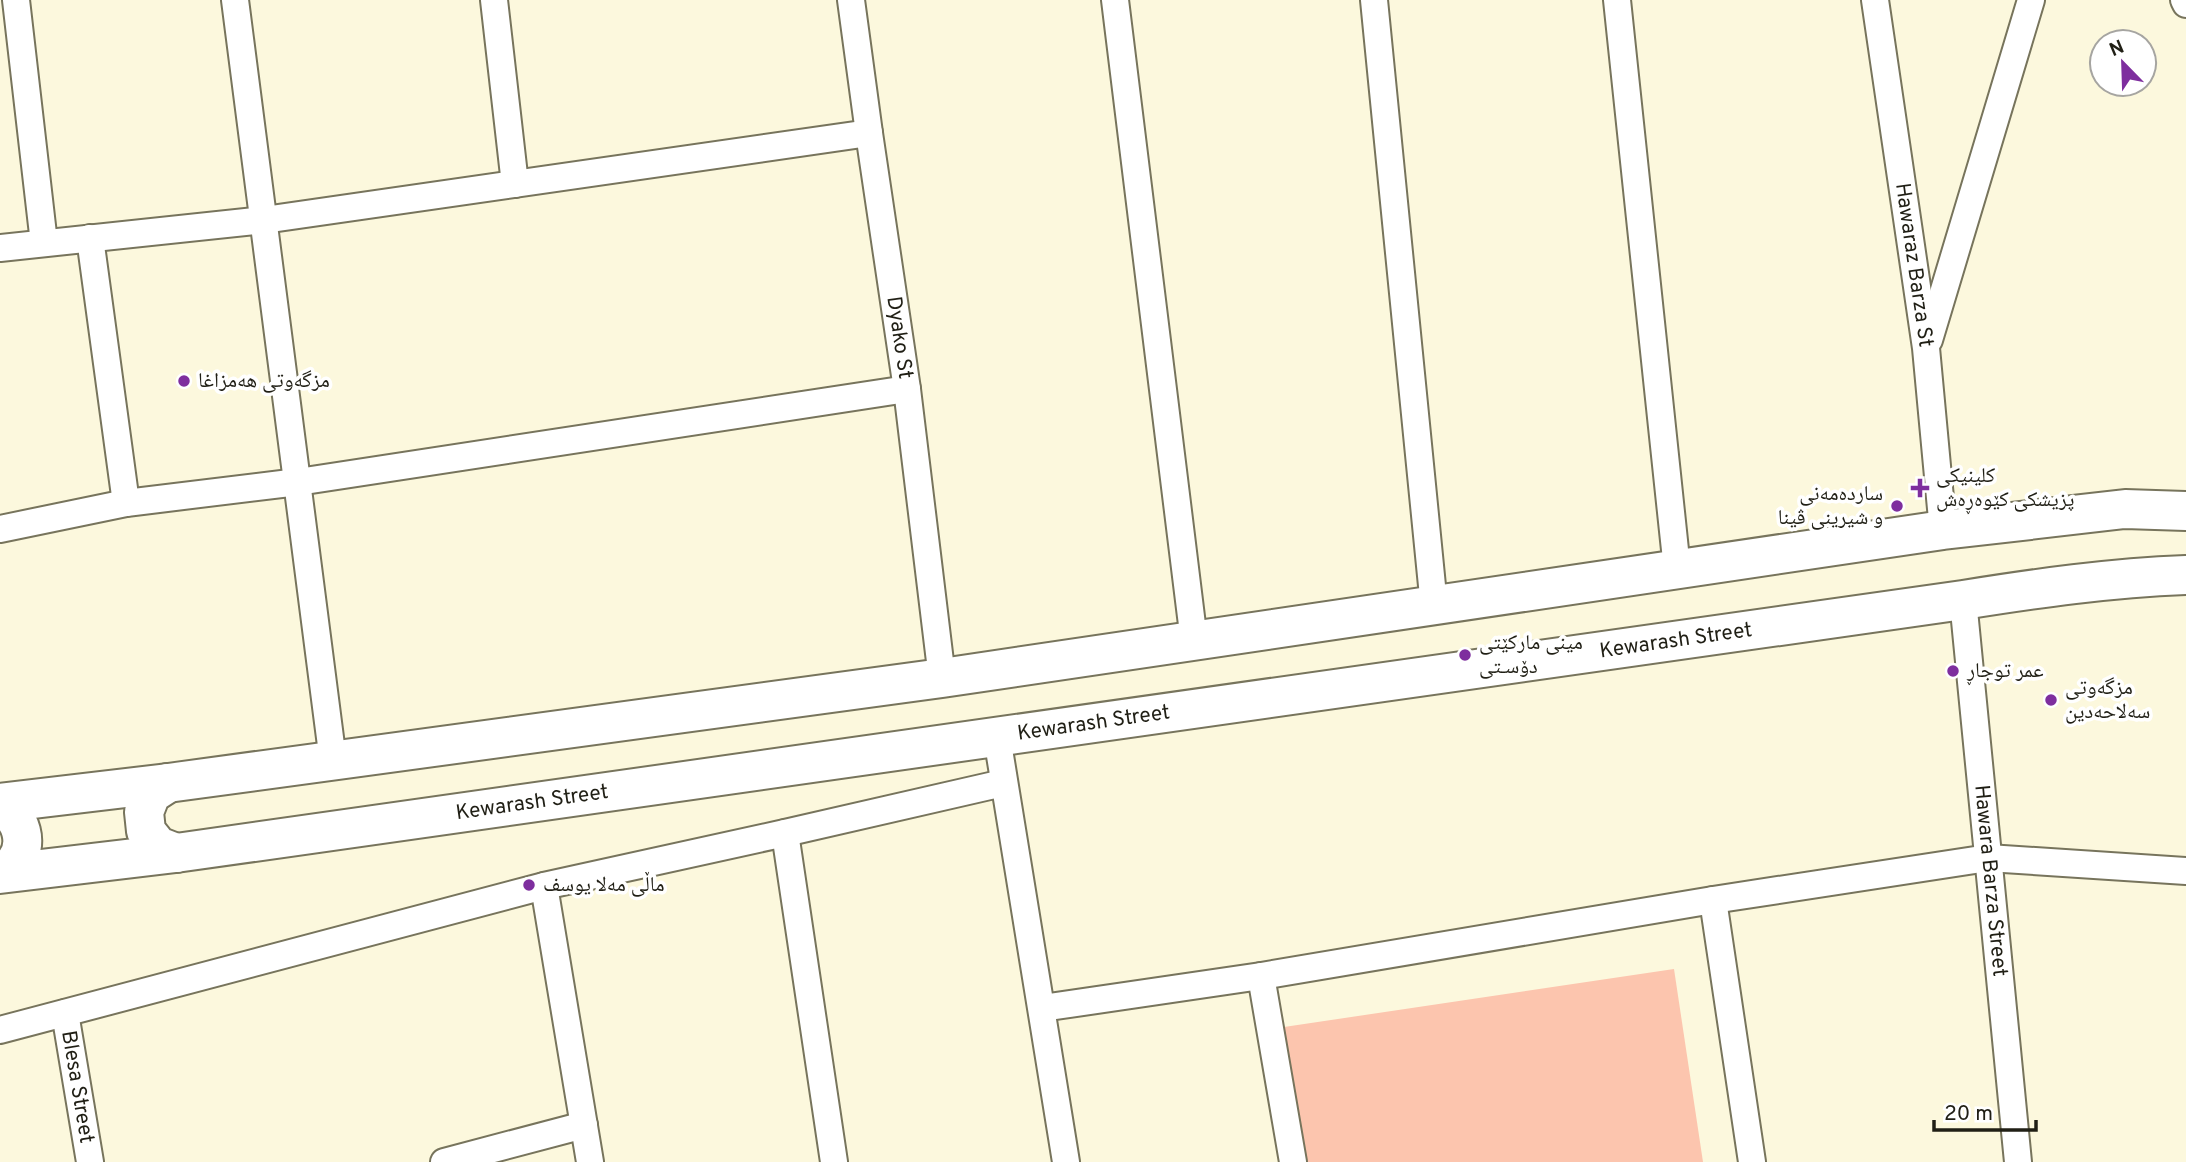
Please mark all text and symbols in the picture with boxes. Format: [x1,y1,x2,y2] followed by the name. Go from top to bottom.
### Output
[2088,28,2158,98] north arrow
[2106,35,2128,63] text: N
[1888,181,1939,349] street label: Hawaraz Barza St
[880,294,919,381] street label: Dyako St
[198,368,330,395] place label: مزگەوتی هەمزاغا
[176,373,192,389] marker: مزگەوتی هەمزاغا
[1936,463,2074,515] place label: كلینیكی پزیشكی كێوەڕەش
[1910,478,1930,498] marker: كلینیكی پزیشكی كێوەڕەش
[1778,481,1883,532] place label: سارده‌مه‌نی و شیرینی ڤینا
[1889,498,1905,514] marker: سارده‌مه‌نی و شیرینی ڤینا
[1598,617,1754,665] street label: Kewarash Street
[1479,630,1583,681] place label: مینی مارکێتی دۆسـتی
[1457,647,1473,663] marker: مینی مارکێتی دۆسـتی
[1966,658,2044,686] place label: عمر توجاڕ
[1945,663,1961,679] marker: عمر توجاڕ
[2065,675,2150,726] place label: مزگەوتی سەلاحەدین
[2043,692,2059,708] marker: مزگەوتی سەلاحەدین
[1016,699,1172,747] street label: Kewarash Street
[454,778,610,827] street label: Kewarash Street
[1968,784,2013,978] street label: Hawara Barza Street
[543,871,665,899] place label: ماڵی مەلا یوسف
[521,877,537,893] marker: ماڵی مەلا یوسف
[55,1029,100,1145] street label: Blesa Street
[1934,1088,2036,1132] scale bar
[1944,1101,1993,1128] text: 20 m

